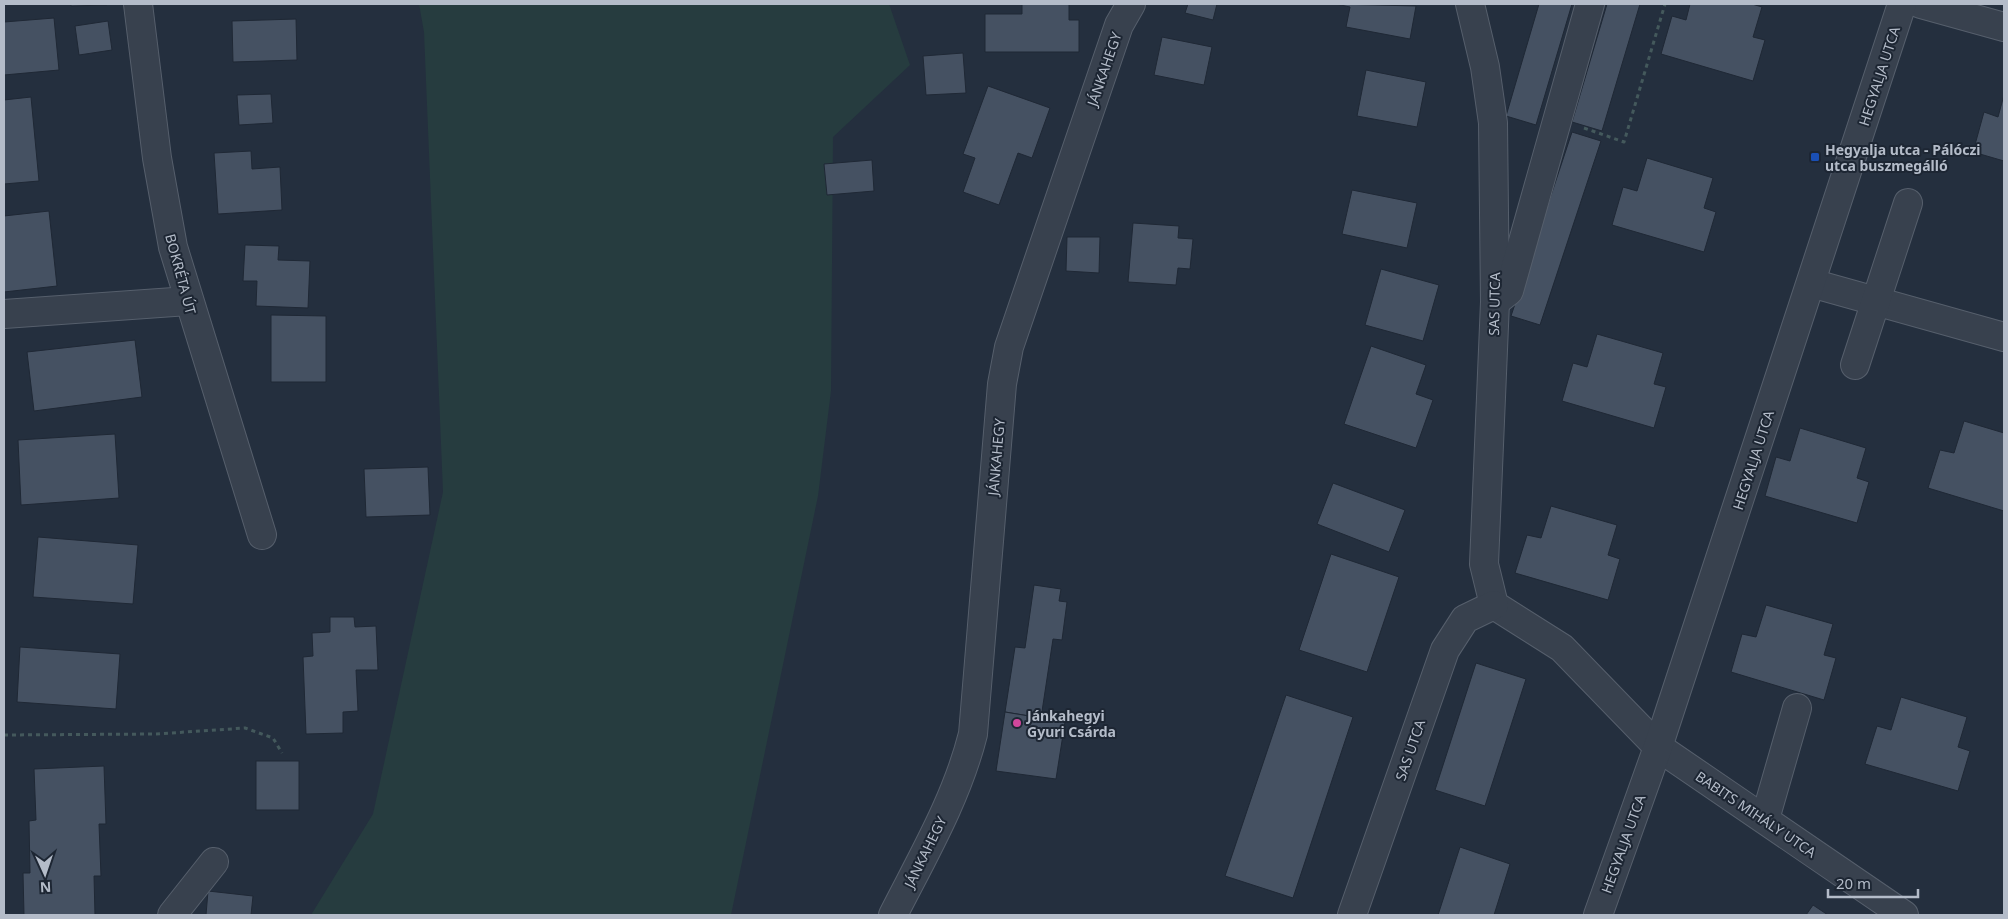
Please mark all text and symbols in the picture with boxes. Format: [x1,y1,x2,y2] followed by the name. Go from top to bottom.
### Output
[1854,24,1904,128] street label: HEGYALJA UTCA
[1082,29,1126,111] street label: JÁNKAHEGY
[1825,140,1981,175] place label: Hegyalja utca - Pálóczi utca buszmegálló
[1809,151,1821,163] marker: Hegyalja utca - Pálóczi utca buszmegálló
[161,232,201,317] street label: BOKRÉTA ÚT
[1484,272,1504,336] street label: SAS UTCA
[1728,408,1778,512] street label: HEGYALJA UTCA
[983,418,1009,498] street label: JÁNKAHEGY
[1025,706,1116,741] place label: Jánkahegyi Gyuri Csárda
[1011,717,1023,729] marker: Jánkahegyi Gyuri Csárda
[1391,717,1429,783] street label: SAS UTCA
[1692,766,1820,862] street label: BABITS MIHÁLY UTCA
[1596,792,1650,896] street label: HEGYALJA UTCA
[899,813,951,893] street label: JÁNKAHEGY
[20,849,70,899] north arrow
[1828,866,1918,898] scale bar
[1836,873,1871,893] text: 20 m
[40,878,52,897] text: N

